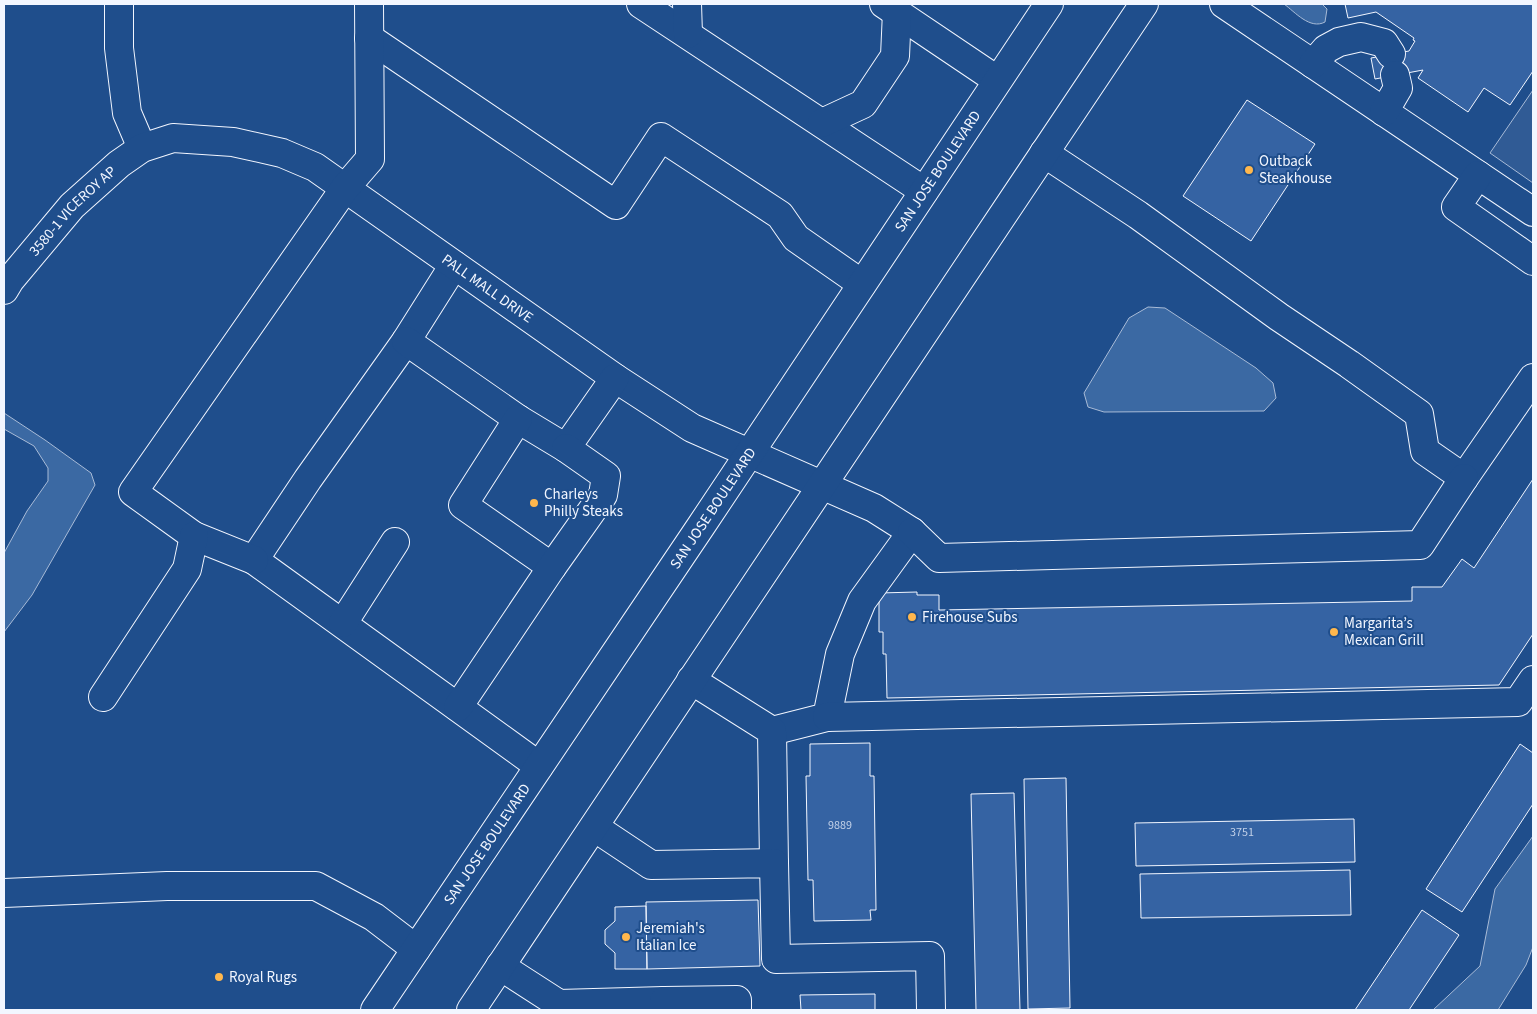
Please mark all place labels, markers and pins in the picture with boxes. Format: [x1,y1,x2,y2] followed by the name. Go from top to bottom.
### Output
[1259,151,1332,189] place label: Outback Steakhouse
[1243,164,1255,176] marker: Outback Steakhouse
[544,484,623,522] place label: Charleys Philly Steaks
[528,497,540,509] marker: Charleys Philly Steaks
[922,607,1018,628] place label: Firehouse Subs
[906,611,918,623] marker: Firehouse Subs
[1344,613,1424,651] place label: Margarita’s Mexican Grill
[1328,626,1340,638] marker: Margarita’s Mexican Grill
[636,918,705,956] place label: Jeremiah's Italian Ice
[620,931,632,943] marker: Jeremiah's Italian Ice
[229,967,297,988] place label: Royal Rugs
[213,971,225,983] marker: Royal Rugs

